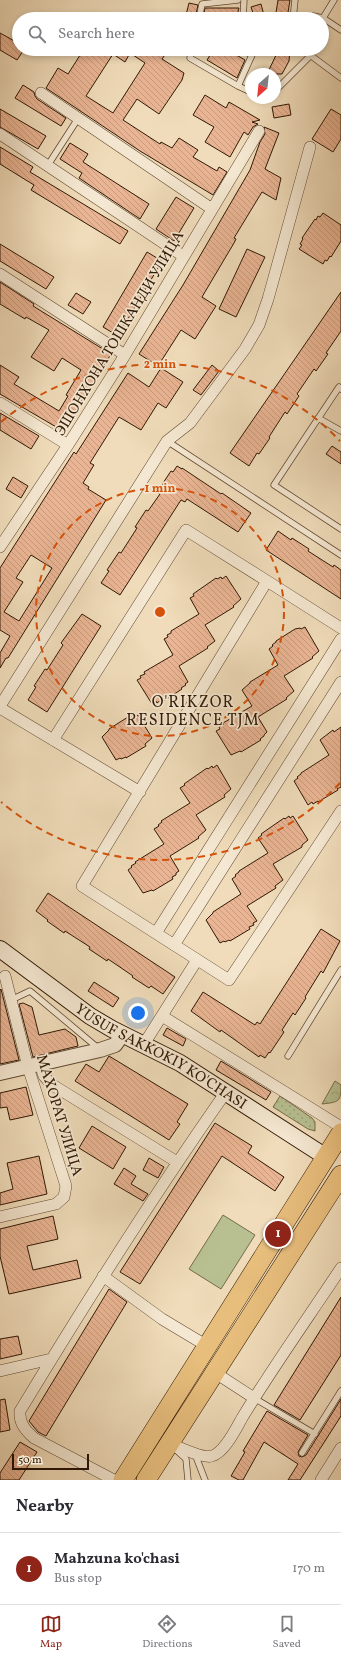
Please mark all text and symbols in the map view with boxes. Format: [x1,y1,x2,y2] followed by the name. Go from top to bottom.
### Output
[12,12,329,56] search box
[26,23,48,45] icon: search
[58,24,135,45] text: Search here
[245,68,281,104] north arrow
[51,227,190,440] street label: ЭШОНХОНА ТОШКАНДИ УЛИЦА
[144,357,176,373] text: 2 min
[145,481,176,497] text: 1 min
[153,605,167,619] centre of rings
[126,692,260,732] district label: O'RIKZOR RESIDENCE TJM
[70,999,250,1115] street label: YUSUF SAKKOKIY KO'CHASI
[128,1003,148,1023] your location
[30,1052,87,1179] street label: МАХОРАТ УЛИЦА
[265,1219,291,1249] pin: 1
[12,1452,89,1471] scale bar
[18,1453,42,1468] text: 50 m
[16,1495,74,1518] text: Nearby
[54,1549,180,1570] text: Mahzuna ko'chasi
[26,1560,32,1578] text: 1
[292,1560,325,1578] text: 170 m
[54,1570,102,1588] text: Bus stop
[40,1613,62,1652] tab: Map
[142,1613,193,1652] tab: Directions
[273,1613,301,1652] tab: Saved

